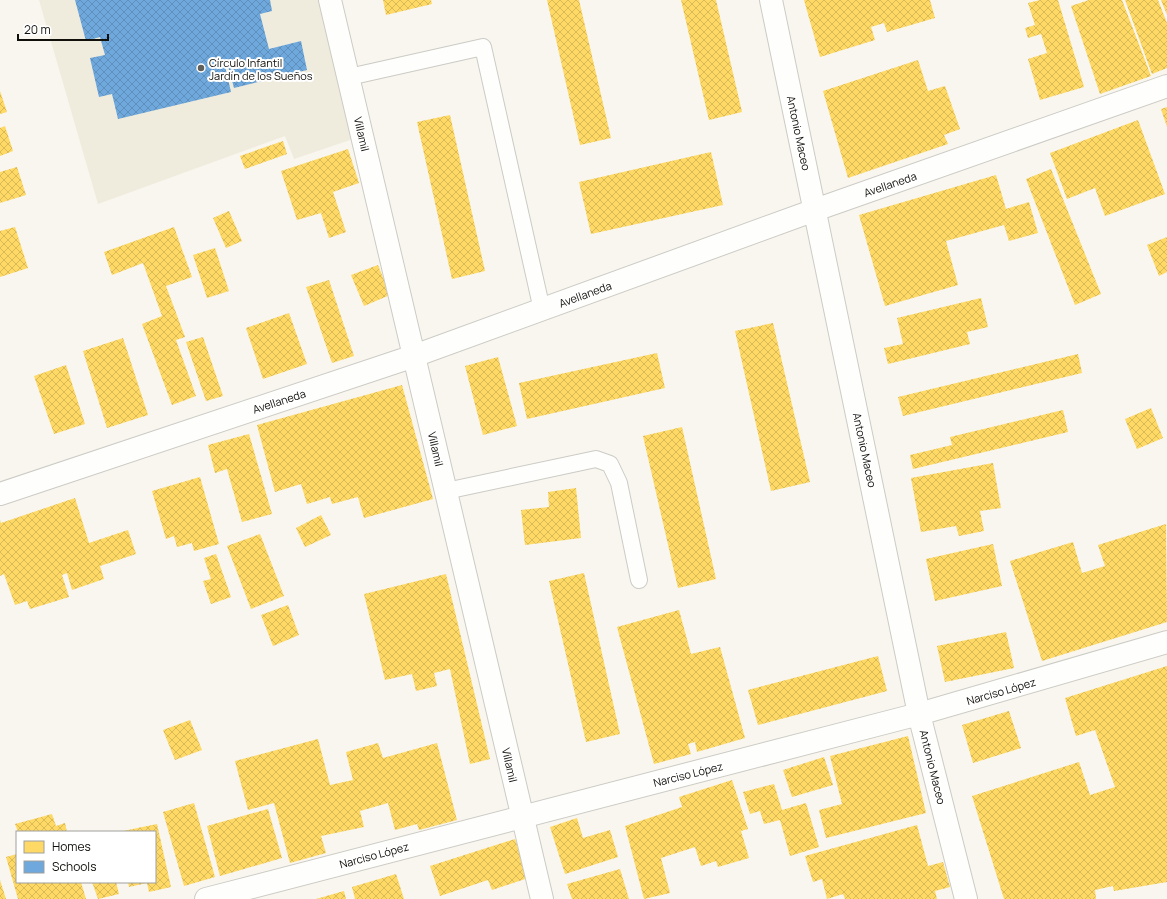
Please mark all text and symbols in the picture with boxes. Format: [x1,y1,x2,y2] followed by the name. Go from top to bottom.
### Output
[18,16,108,42] scale bar
[24,21,51,38] text: 20 m
[209,55,313,83] place label: Círculo Infantil Jardín de los Sueños
[196,63,206,73] marker: Círculo Infantil Jardín de los Sueños
[784,94,814,172] street label: Antonio Maceo
[351,115,373,153] street label: Villamil
[861,168,919,200] street label: Avellaneda
[557,278,613,310] street label: Avellaneda
[250,385,308,417] street label: Avellaneda
[850,411,880,489] street label: Antonio Maceo
[425,430,447,468] street label: Villamil
[965,674,1038,708] street label: Narciso López
[917,728,950,806] street label: Antonio Maceo
[499,746,521,784] street label: Villamil
[652,758,725,790] street label: Narciso López
[16,831,156,883] legend
[52,838,91,855] text: Homes
[338,838,411,871] street label: Narciso López
[52,858,96,875] text: Schools

